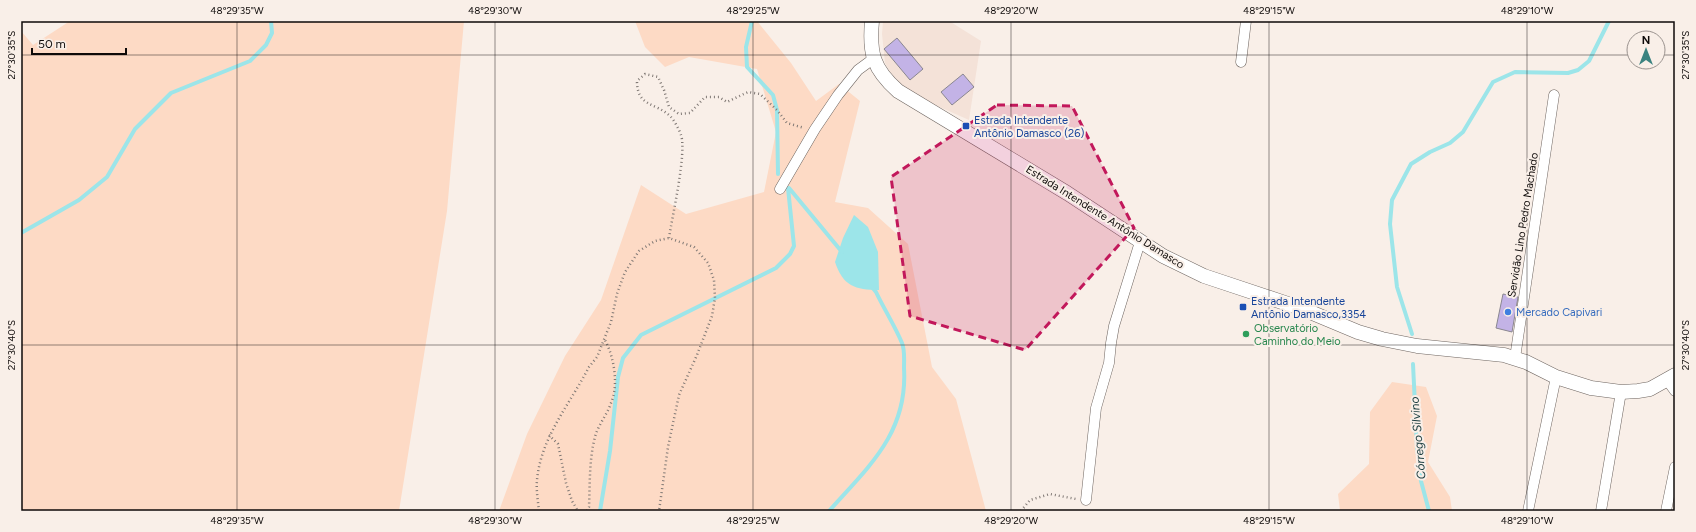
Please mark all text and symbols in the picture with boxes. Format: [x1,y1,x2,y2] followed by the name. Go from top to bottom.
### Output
[210,4,264,17] text: 48°29'35"W
[468,4,522,17] text: 48°29'30"W
[726,4,780,17] text: 48°29'25"W
[984,4,1038,17] text: 48°29'20"W
[1243,4,1295,17] text: 48°29'15"W
[1501,4,1554,17] text: 48°29'10"W
[5,30,18,80] text: 27°30'35"S
[32,30,126,56] scale bar
[1626,30,1666,70] north arrow
[1679,30,1692,80] text: 27°30'35"S
[1642,34,1650,47] text: N
[38,37,66,51] text: 50 m
[974,114,1084,140] place label: Estrada Intendente Antônio Damasco (26)
[961,121,971,131] marker: Estrada Intendente Antônio Damasco (26)
[1505,152,1541,298] street label: Servidão Lino Pedro Machado
[1023,163,1187,271] street label: Estrada Intendente Antônio Damasco
[1251,295,1366,321] place label: Estrada Intendente Antônio Damasco,3354
[1238,302,1248,312] marker: Estrada Intendente Antônio Damasco,3354
[1516,306,1602,319] place label: Mercado Capivari
[1503,307,1513,317] marker: Mercado Capivari
[5,320,18,370] text: 27°30'40"S
[1679,320,1692,370] text: 27°30'40"S
[1254,322,1341,348] place label: Observatório Caminho do Meio
[1241,329,1251,339] marker: Observatório Caminho do Meio
[1407,396,1429,480] water label: Córrego Silvino
[210,514,264,527] text: 48°29'35"W
[468,514,522,527] text: 48°29'30"W
[726,514,780,527] text: 48°29'25"W
[984,514,1038,527] text: 48°29'20"W
[1243,514,1295,527] text: 48°29'15"W
[1501,514,1554,527] text: 48°29'10"W

